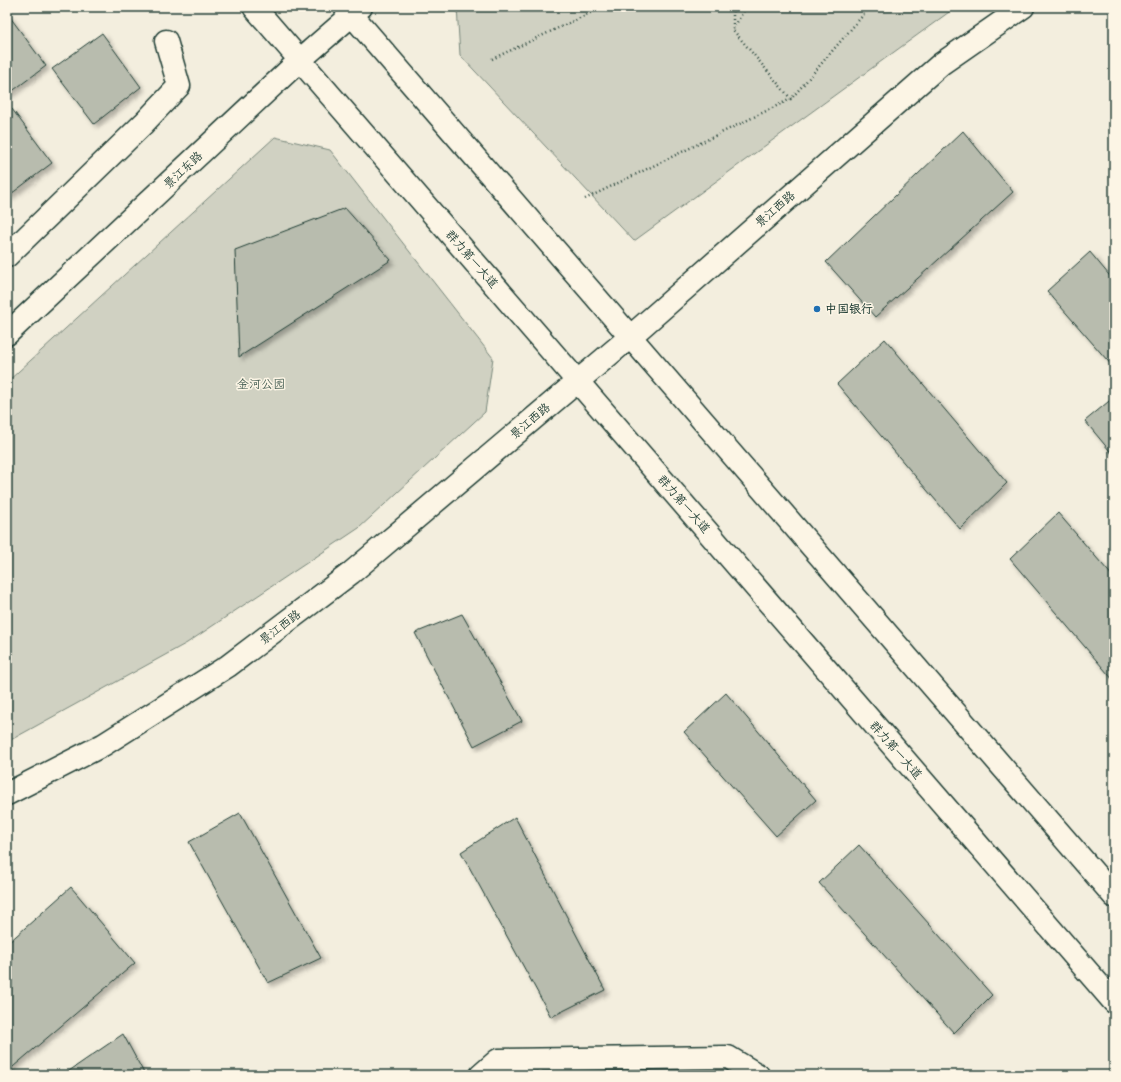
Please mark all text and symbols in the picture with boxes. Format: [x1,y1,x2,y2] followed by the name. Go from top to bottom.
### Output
[159,146,206,192] street label: 景江东路
[750,186,798,231] street label: 景江西路
[442,225,503,291] street label: 群力第一大道
[825,299,873,317] place label: 中国银行
[812,304,822,314] marker: 中国银行
[237,374,285,392] park label: 金河公园
[505,398,554,443] street label: 景江西路
[654,470,715,536] street label: 群力第一大道
[255,605,304,648] street label: 景江西路
[866,716,927,782] street label: 群力第一大道

